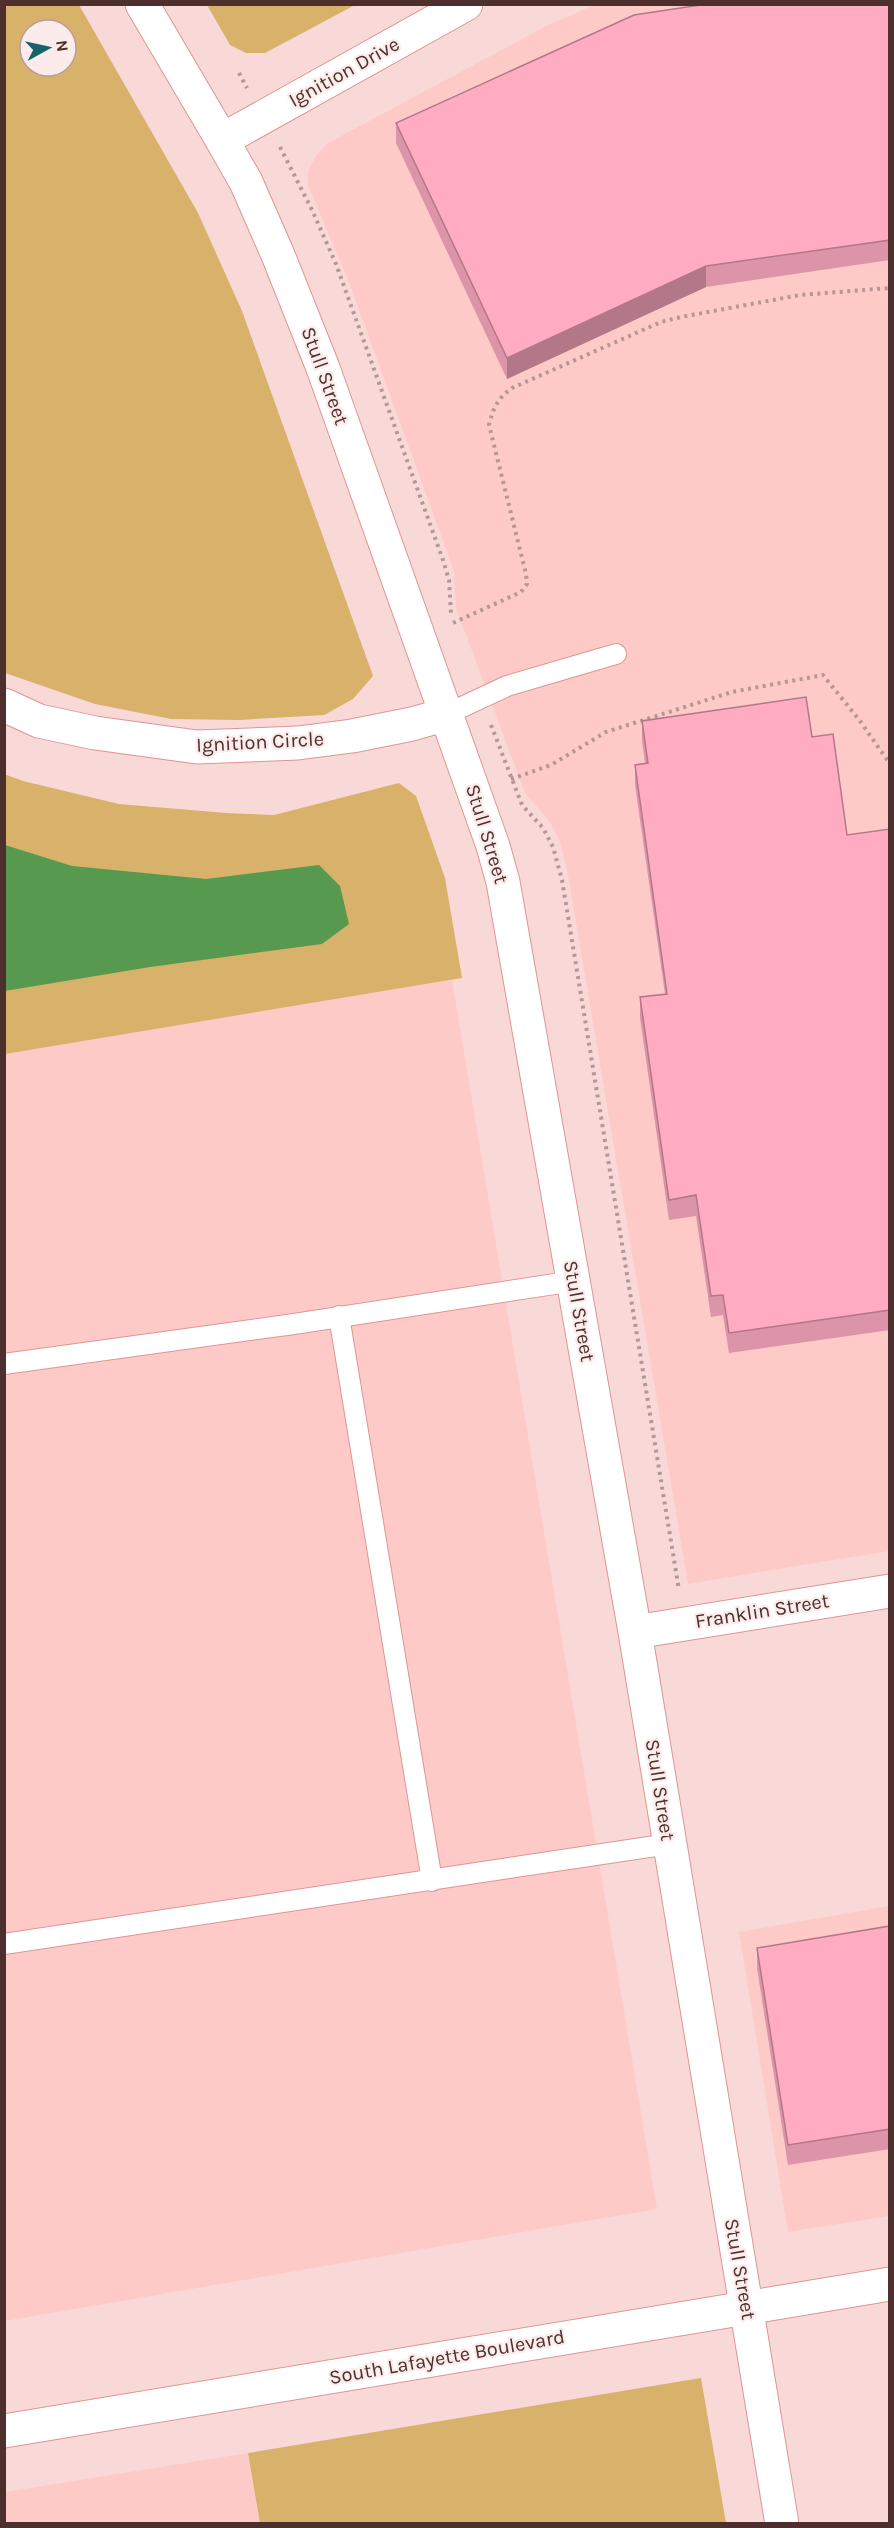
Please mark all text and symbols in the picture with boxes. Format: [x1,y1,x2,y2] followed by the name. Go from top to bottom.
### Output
[18,18,78,78] north arrow
[285,32,403,112] street label: Ignition Drive
[52,39,73,53] text: N
[297,324,354,429] street label: Stull Street
[196,727,324,757] street label: Ignition Circle
[461,782,513,887] street label: Stull Street
[559,1258,599,1364] street label: Stull Street
[693,1589,831,1633] street label: Franklin Street
[641,1738,679,1843] street label: Stull Street
[720,2216,760,2322] street label: Stull Street
[327,2325,567,2389] street label: South Lafayette Boulevard

